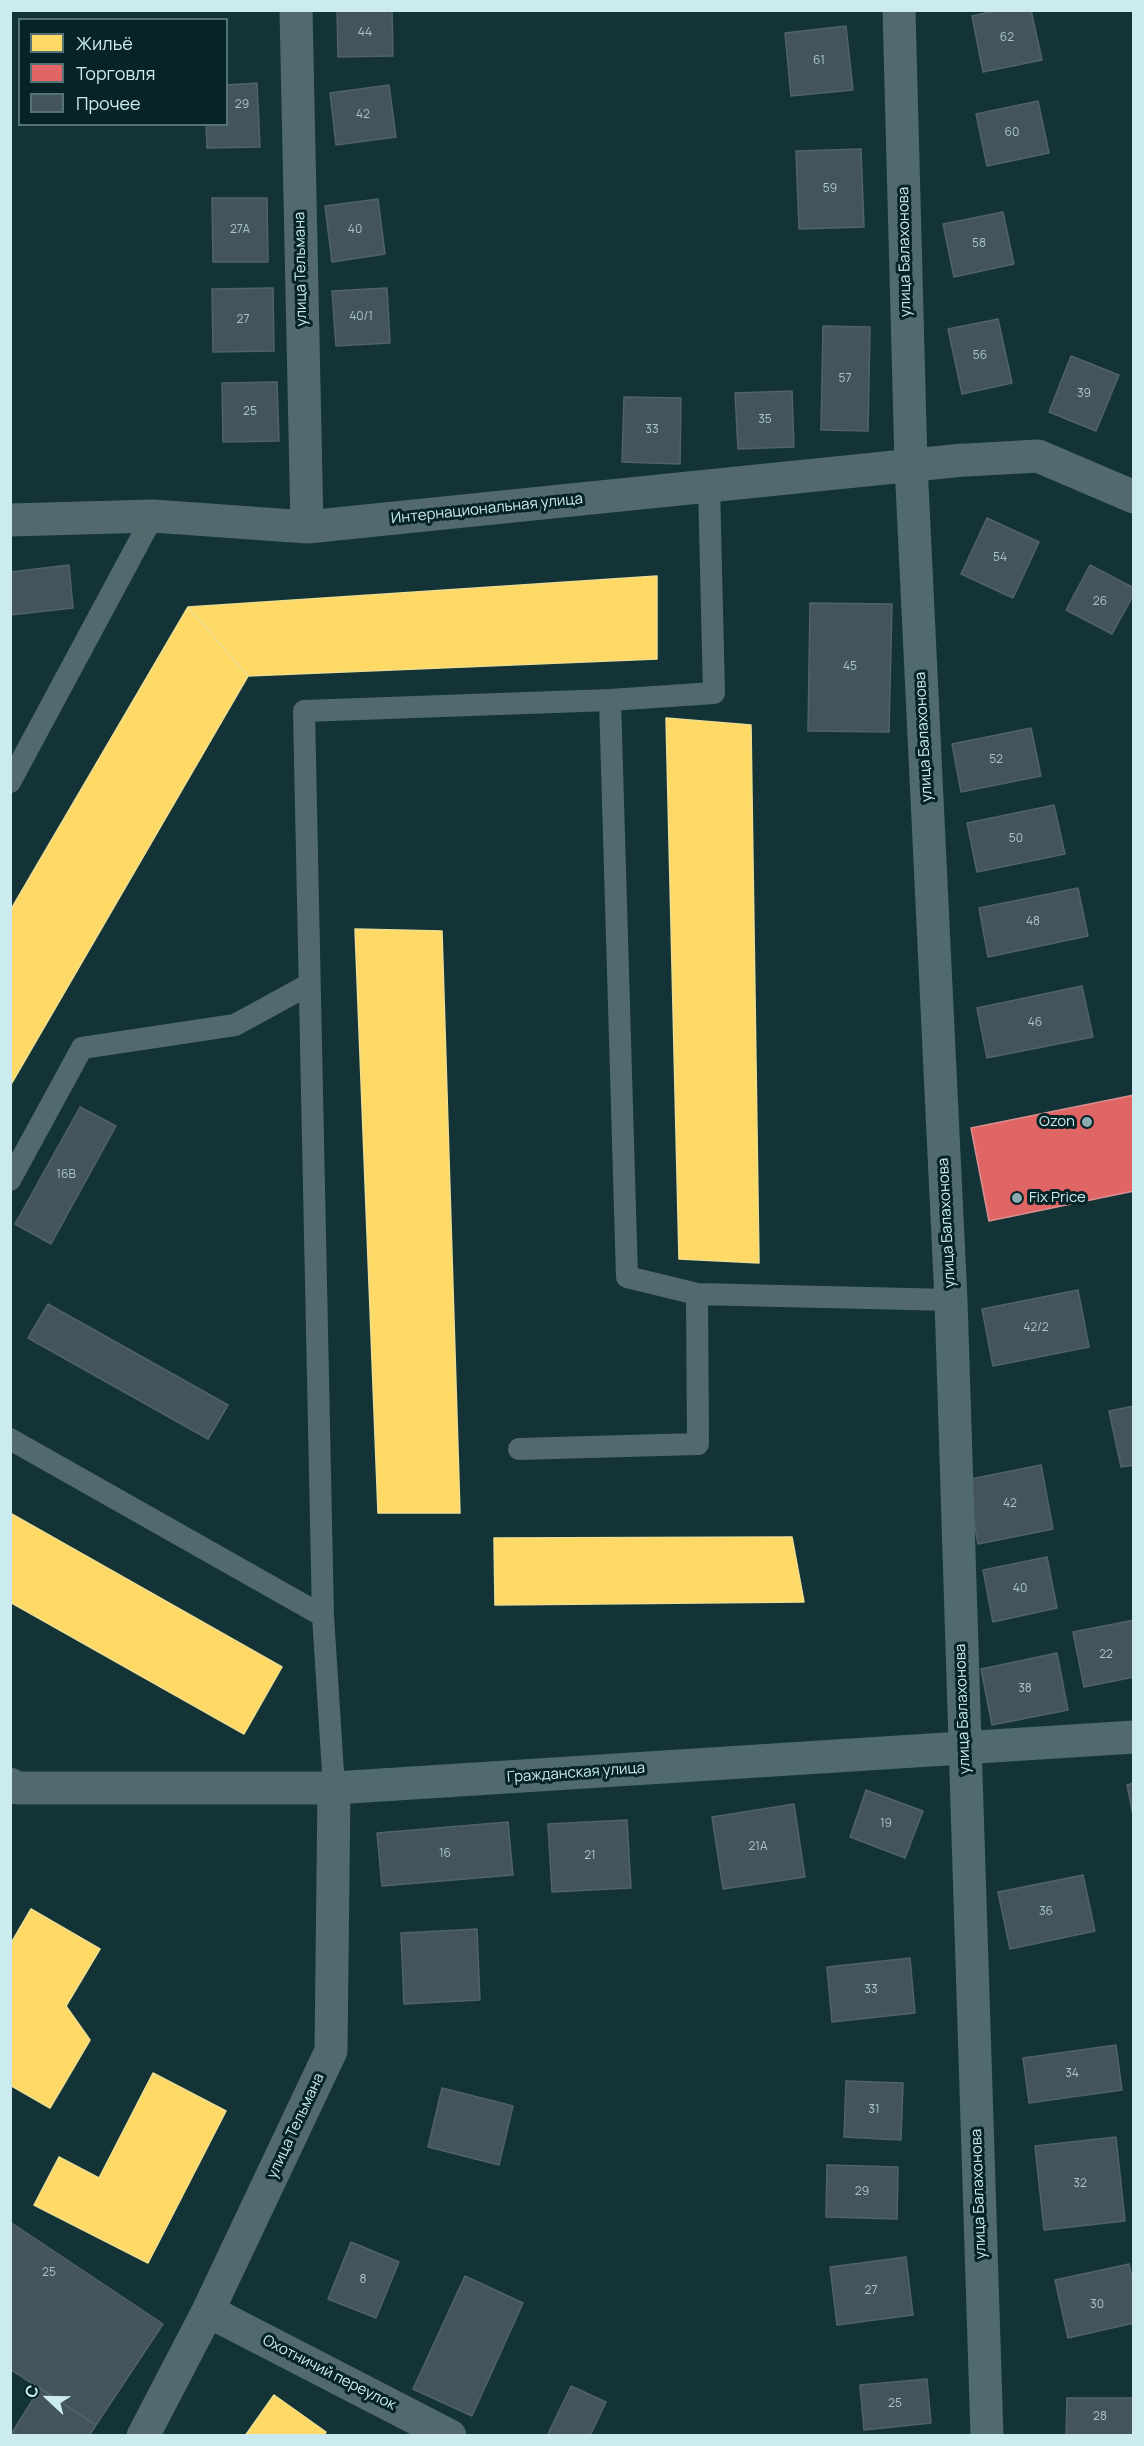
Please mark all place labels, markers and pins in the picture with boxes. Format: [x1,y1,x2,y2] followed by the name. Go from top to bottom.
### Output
[1039,1113,1075,1131] place label: Ozon
[1080,1115,1094,1129] marker: Ozon
[1029,1189,1086,1207] place label: Fix Price
[1010,1191,1024,1205] marker: Fix Price

